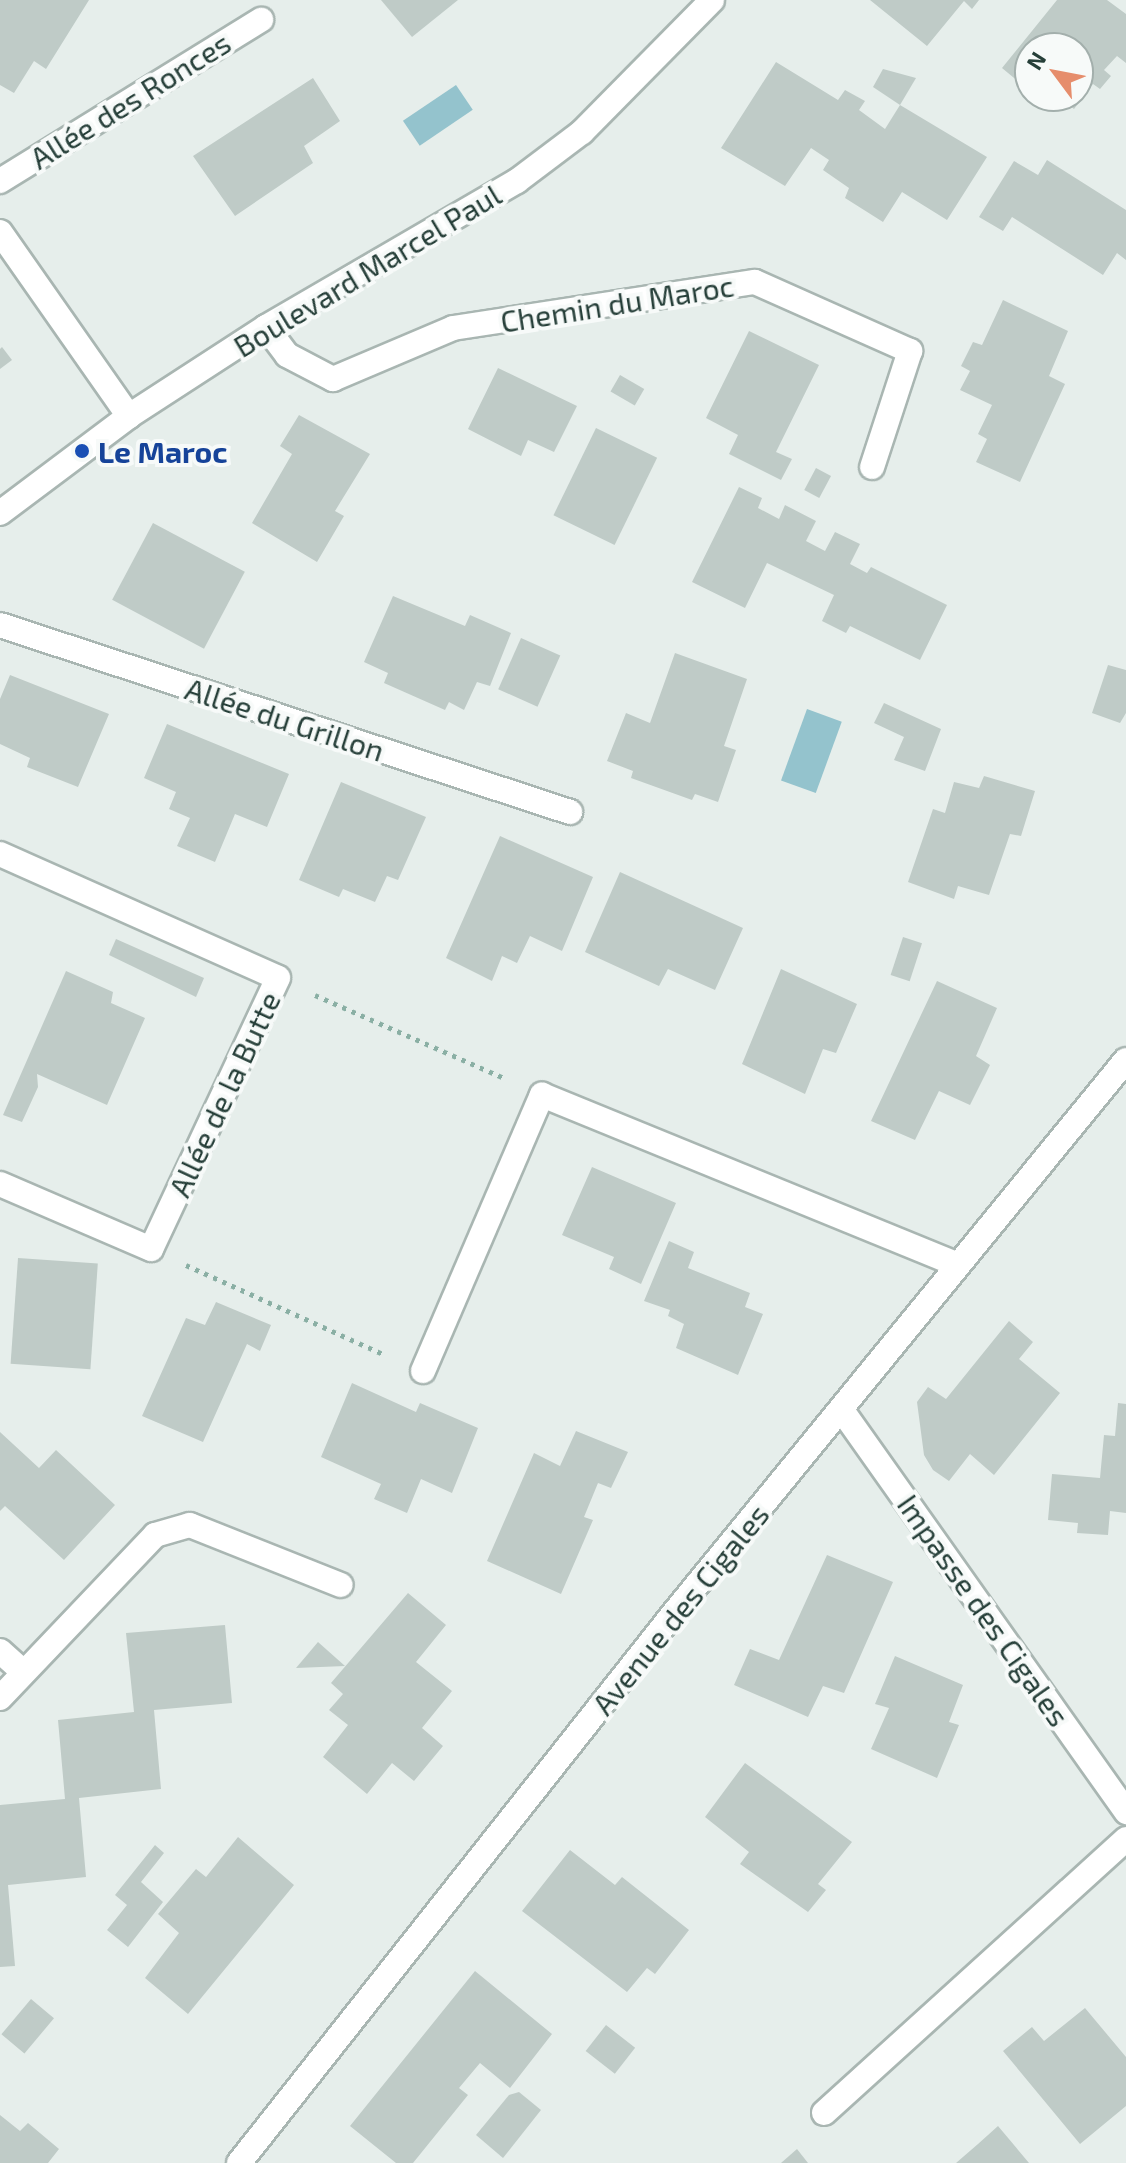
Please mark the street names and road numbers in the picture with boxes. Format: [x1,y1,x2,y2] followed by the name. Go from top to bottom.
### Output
[23,24,237,176] street label: Allée des Ronces
[227,176,507,364] street label: Boulevard Marcel Paul
[498,267,736,339] street label: Chemin du Maroc
[181,670,389,768] street label: Allée du Grillon
[161,986,287,1202] street label: Allée de la Butte
[891,1487,1077,1733] street label: Impasse des Cigales
[584,1497,776,1721] street label: Avenue des Cigales

